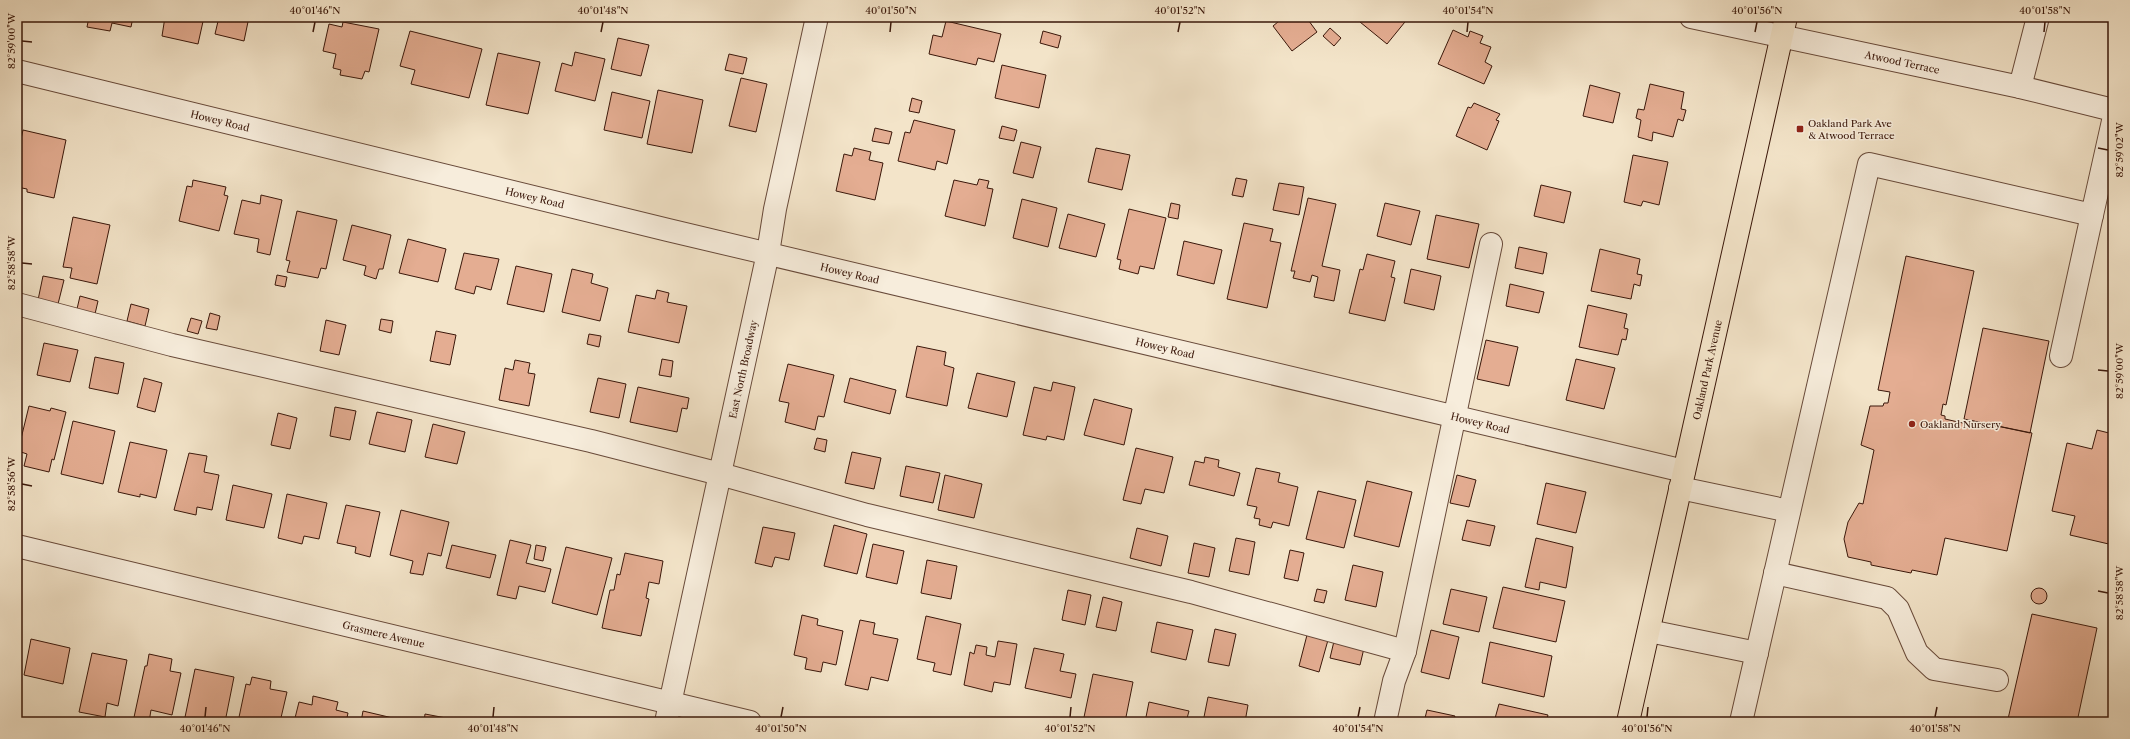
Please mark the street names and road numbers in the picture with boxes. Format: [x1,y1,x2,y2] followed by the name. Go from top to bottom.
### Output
[1862,48,1941,77] street label: Atwood Terrace
[189,108,251,135] street label: Howey Road
[504,184,566,211] street label: Howey Road
[819,260,881,287] street label: Howey Road
[726,318,760,420] street label: East North Broadway
[1690,318,1725,421] street label: Oakland Park Avenue
[1134,335,1196,362] street label: Howey Road
[1449,410,1511,436] street label: Howey Road
[341,618,426,651] street label: Grasmere Avenue

